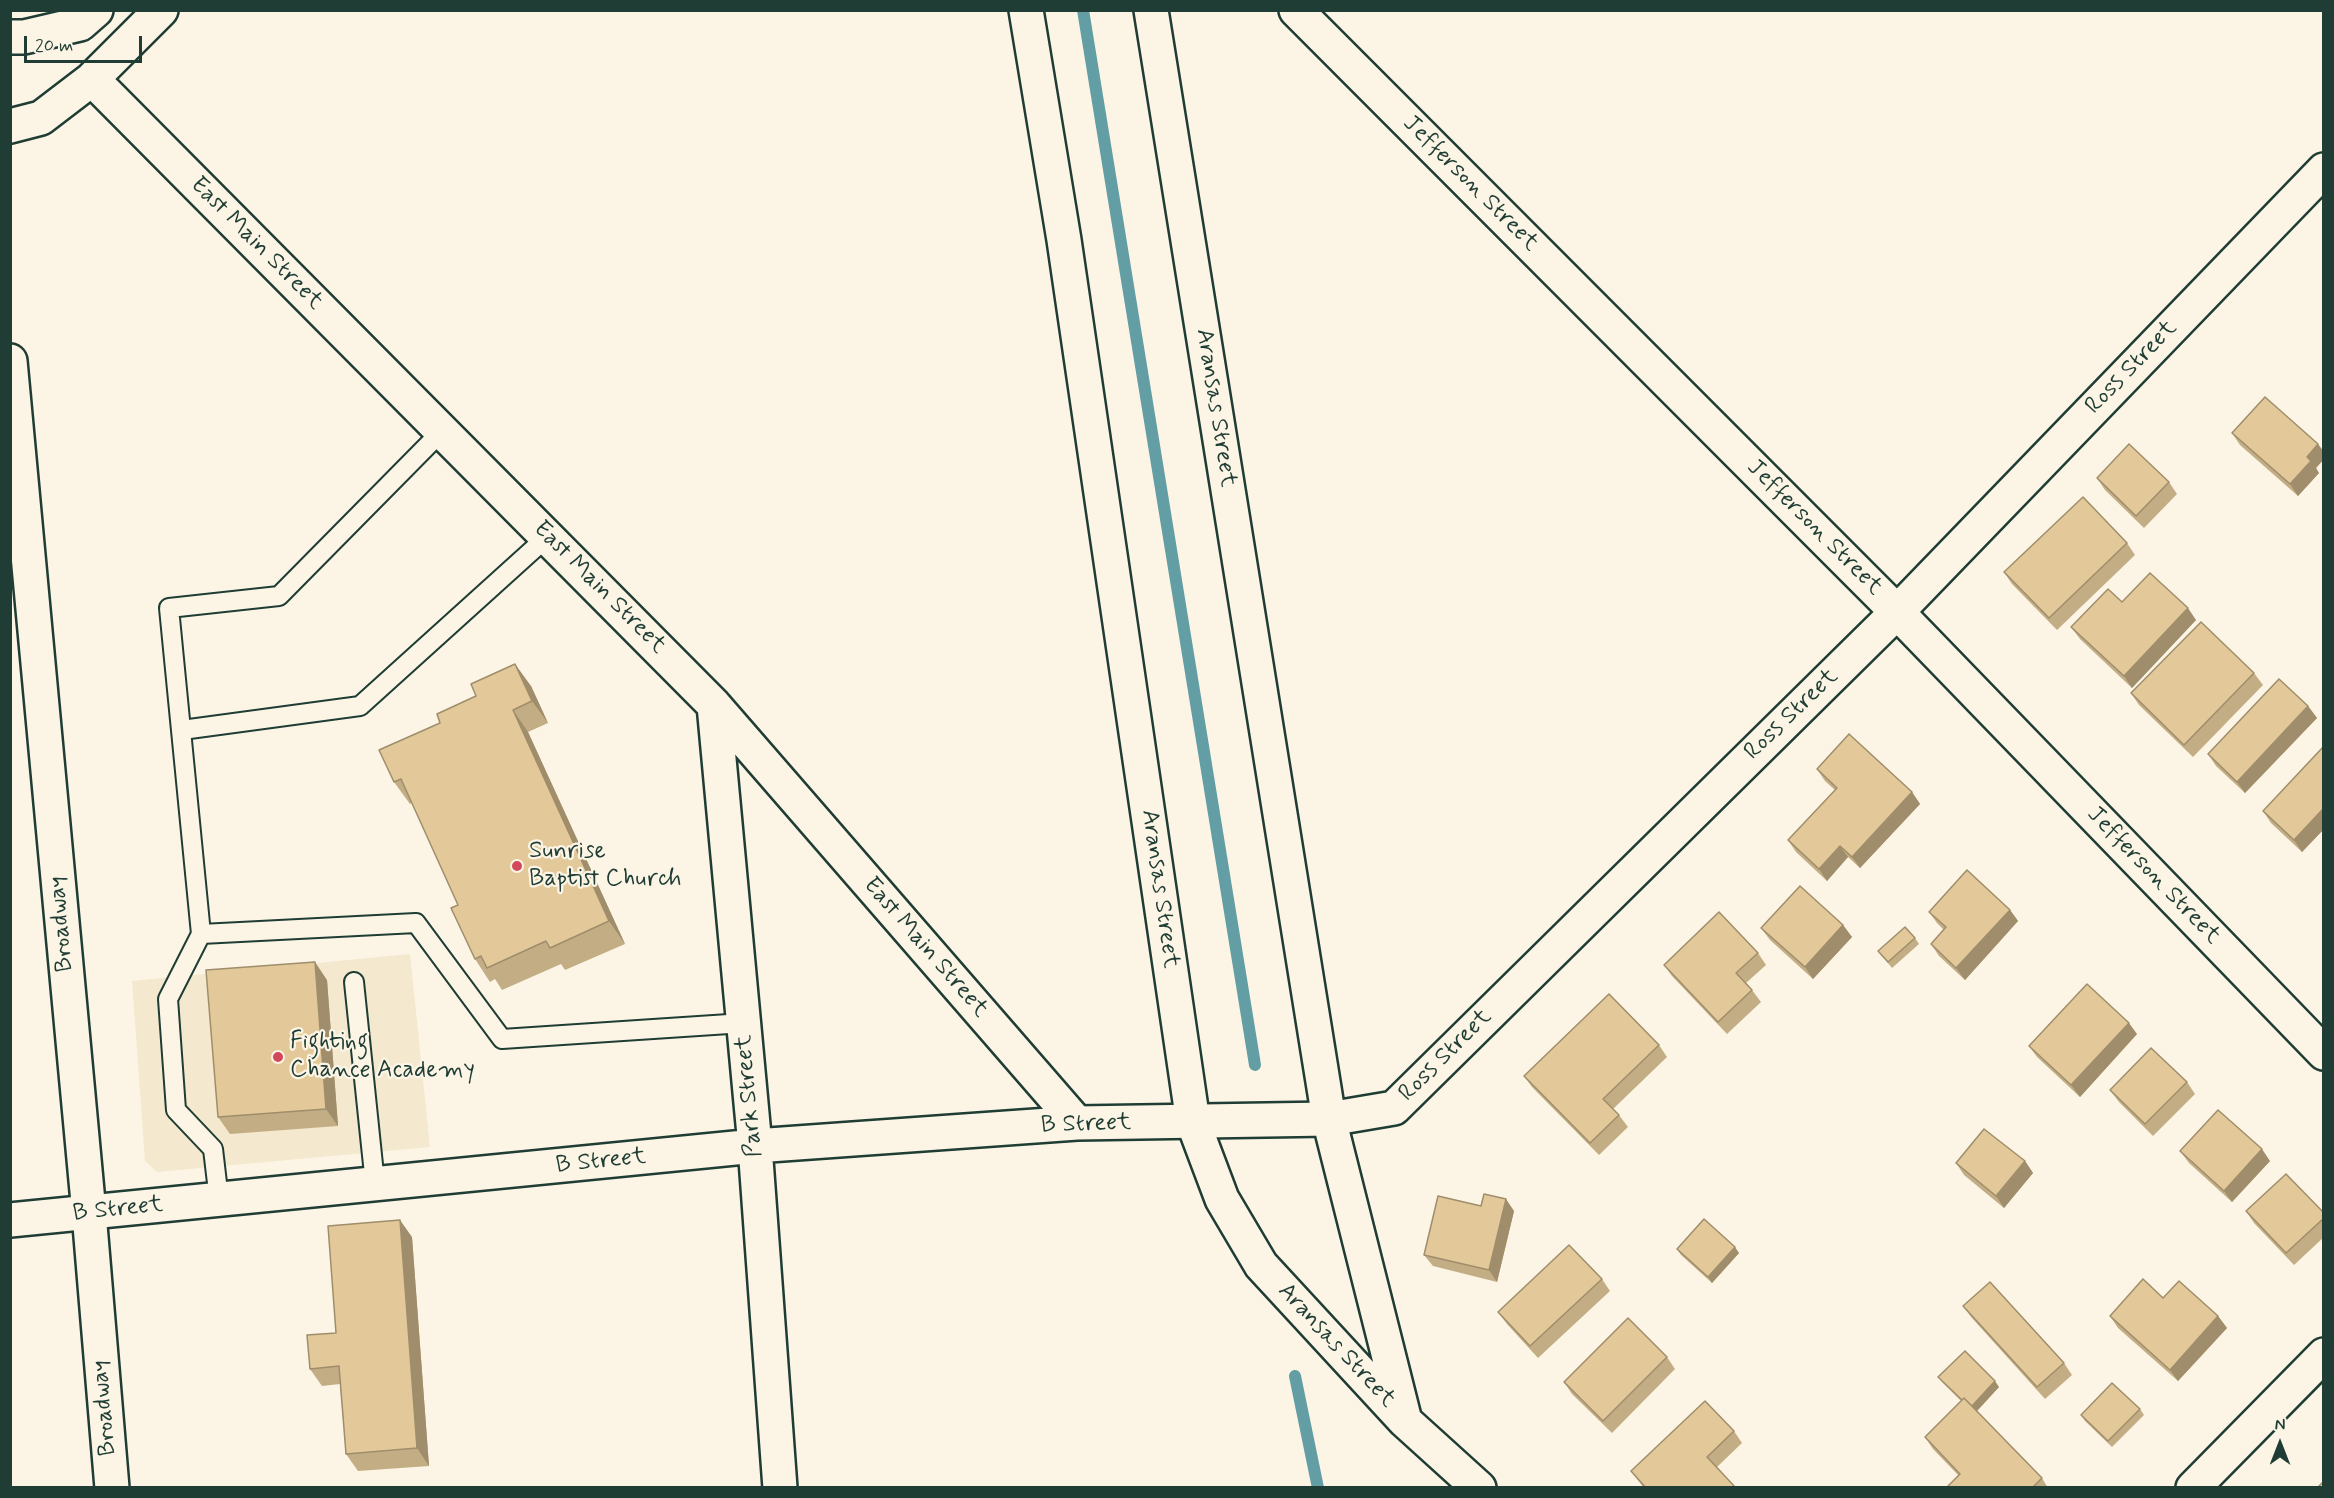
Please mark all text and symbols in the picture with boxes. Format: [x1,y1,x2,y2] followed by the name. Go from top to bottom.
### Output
[27,24,146,62] scale bar
[35,34,73,58] text: 20 m
[1396,110,1544,258] street label: Jefferson Street
[183,171,329,317] street label: East Main Street
[2080,315,2184,421] street label: Ross Street
[1188,327,1242,489] street label: Aransas Street
[1740,454,1888,602] street label: Jefferson Street
[526,515,672,661] street label: East Main Street
[1739,663,1845,767] street label: Ross Street
[2080,801,2226,951] street label: Jefferson Street
[1134,808,1184,970] street label: Aransas Street
[529,838,681,894] place label: Sunrise Baptist Church
[510,859,524,873] marker: Sunrise Baptist Church
[856,872,994,1024] street label: East Main Street
[43,875,81,973] street label: Broadway
[1394,1004,1498,1108] street label: Ross Street
[290,1029,475,1085] place label: Fighting Chance Academy
[730,1034,770,1158] street label: Park Street
[271,1050,285,1064] marker: Fighting Chance Academy
[1040,1109,1132,1141] street label: B Street
[555,1143,647,1181] street label: B Street
[72,1191,164,1229] street label: B Street
[1271,1278,1401,1414] street label: Aransas Street
[86,1359,124,1457] street label: Broadway
[2250,1414,2310,1474] north arrow
[2275,1415,2285,1436] text: N

